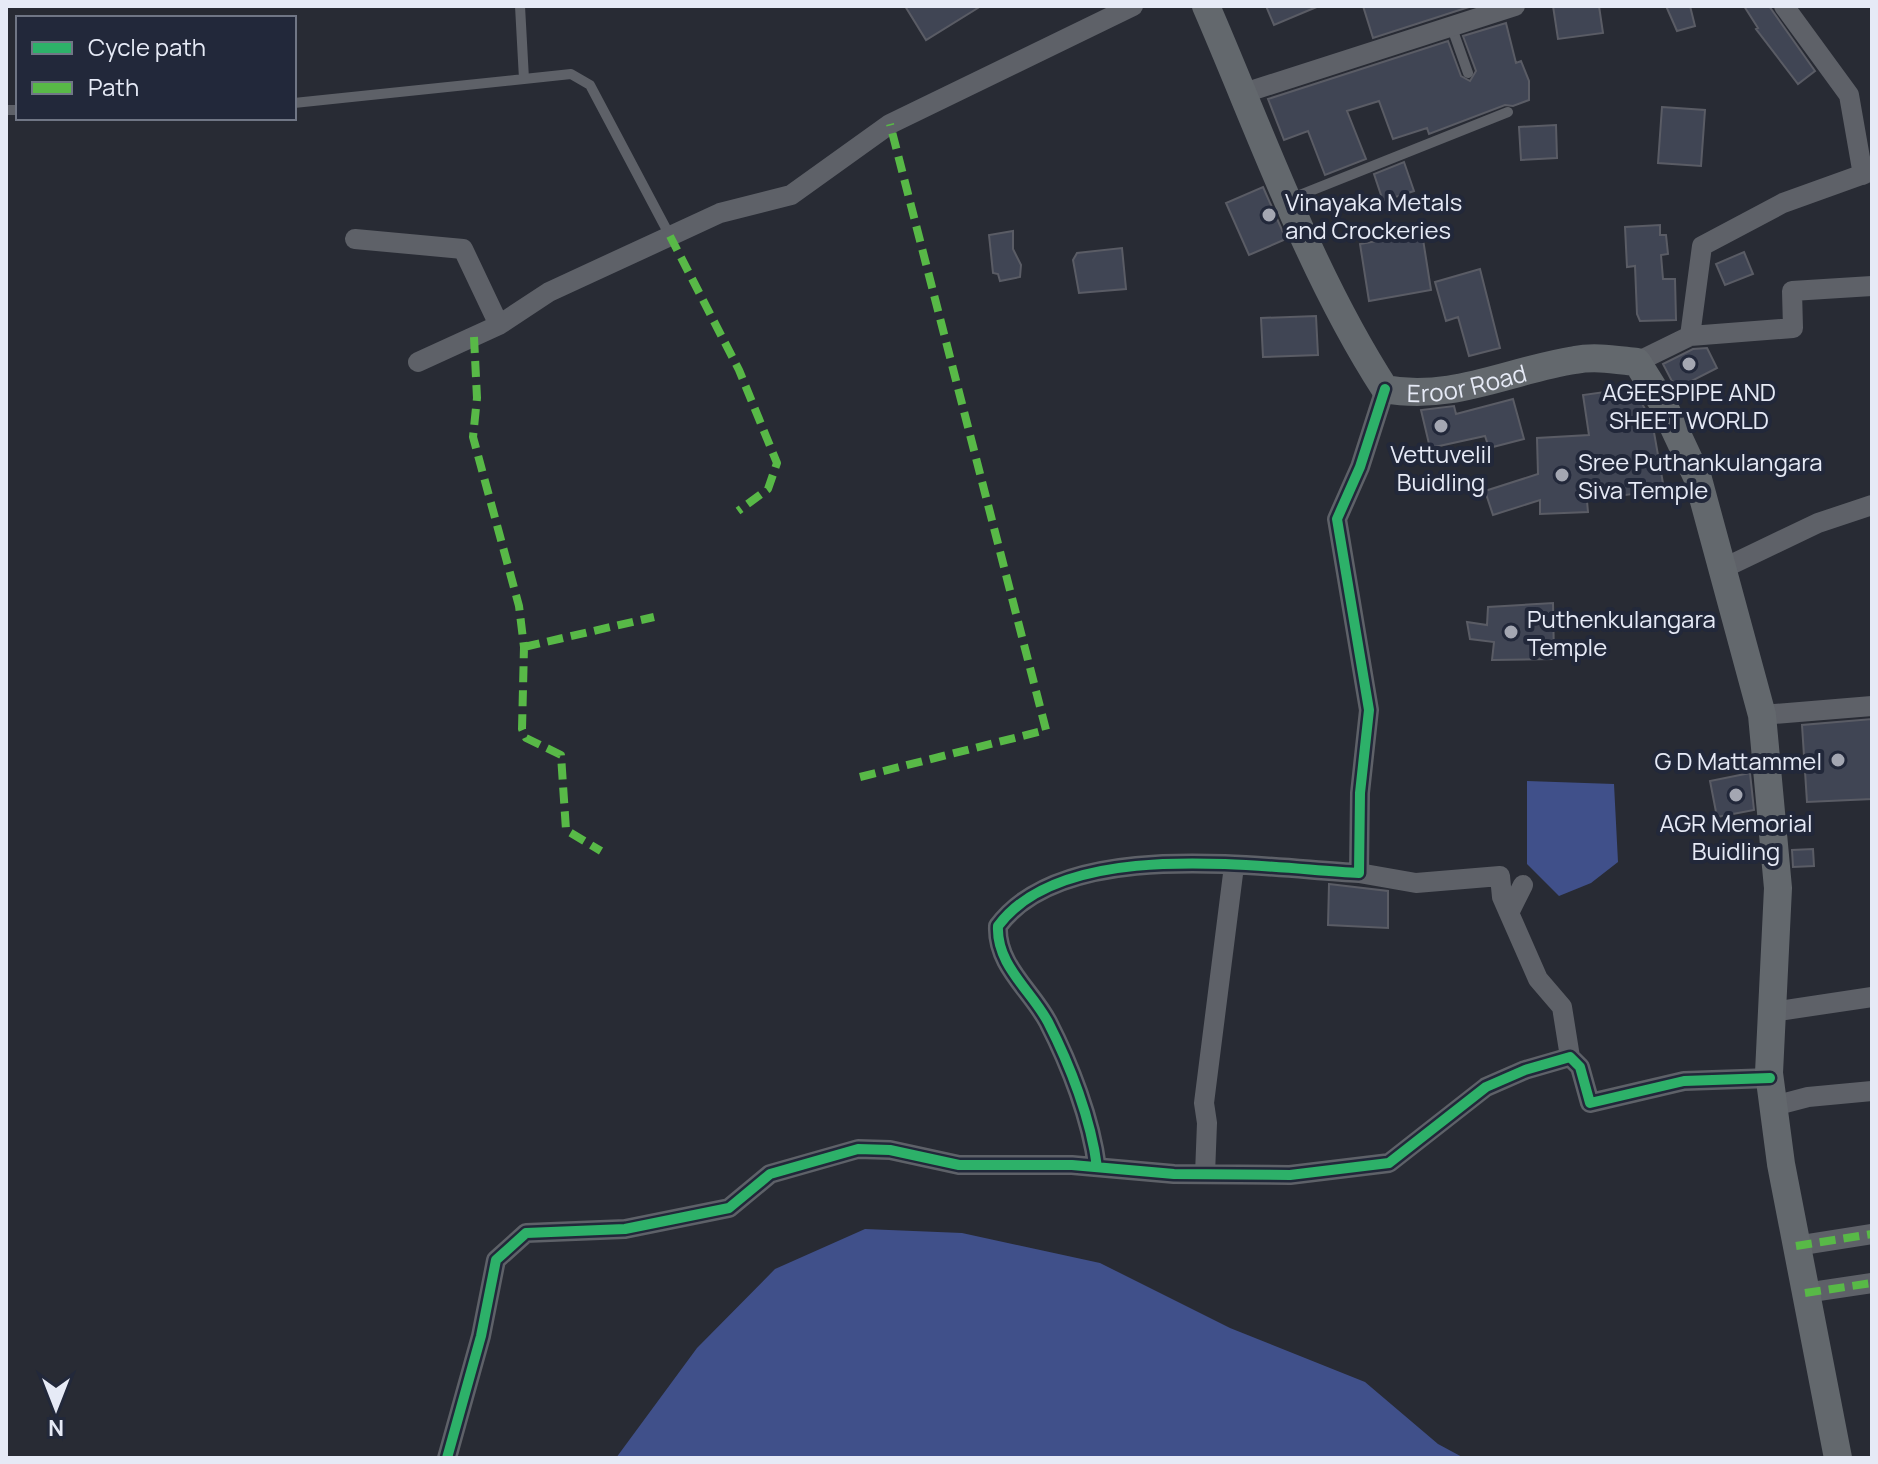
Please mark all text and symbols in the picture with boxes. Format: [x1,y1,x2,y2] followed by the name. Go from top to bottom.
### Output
[16,16,296,120] legend
[88,30,206,63] text: Cycle path
[88,70,139,103] text: Path
[1285,185,1462,246] place label: Vinayaka Metals and Crockeries
[1260,206,1278,224] marker: Vinayaka Metals and Crockeries
[1407,355,1530,409] street label: Eroor Road
[1680,355,1698,373] marker: AGEESPIPE AND SHEET WORLD
[1602,375,1776,436] place label: AGEESPIPE AND SHEET WORLD
[1432,417,1450,435] marker: Vettuvelil Buidling
[1390,437,1492,498] place label: Vettuvelil Buidling
[1578,445,1823,506] place label: Sree Puthankulangara Siva Temple
[1553,466,1571,484] marker: Sree Puthankulangara Siva Temple
[1527,602,1716,663] place label: Puthenkulangara Temple
[1502,623,1520,641] marker: Puthenkulangara Temple
[1654,744,1822,777] place label: G D Mattammel
[1829,751,1847,769] marker: G D Mattammel
[1727,786,1745,804] marker: AGR Memorial Buidling
[1659,806,1813,867] place label: AGR Memorial Buidling
[16,1368,96,1448] north arrow
[48,1413,64,1443] text: N

